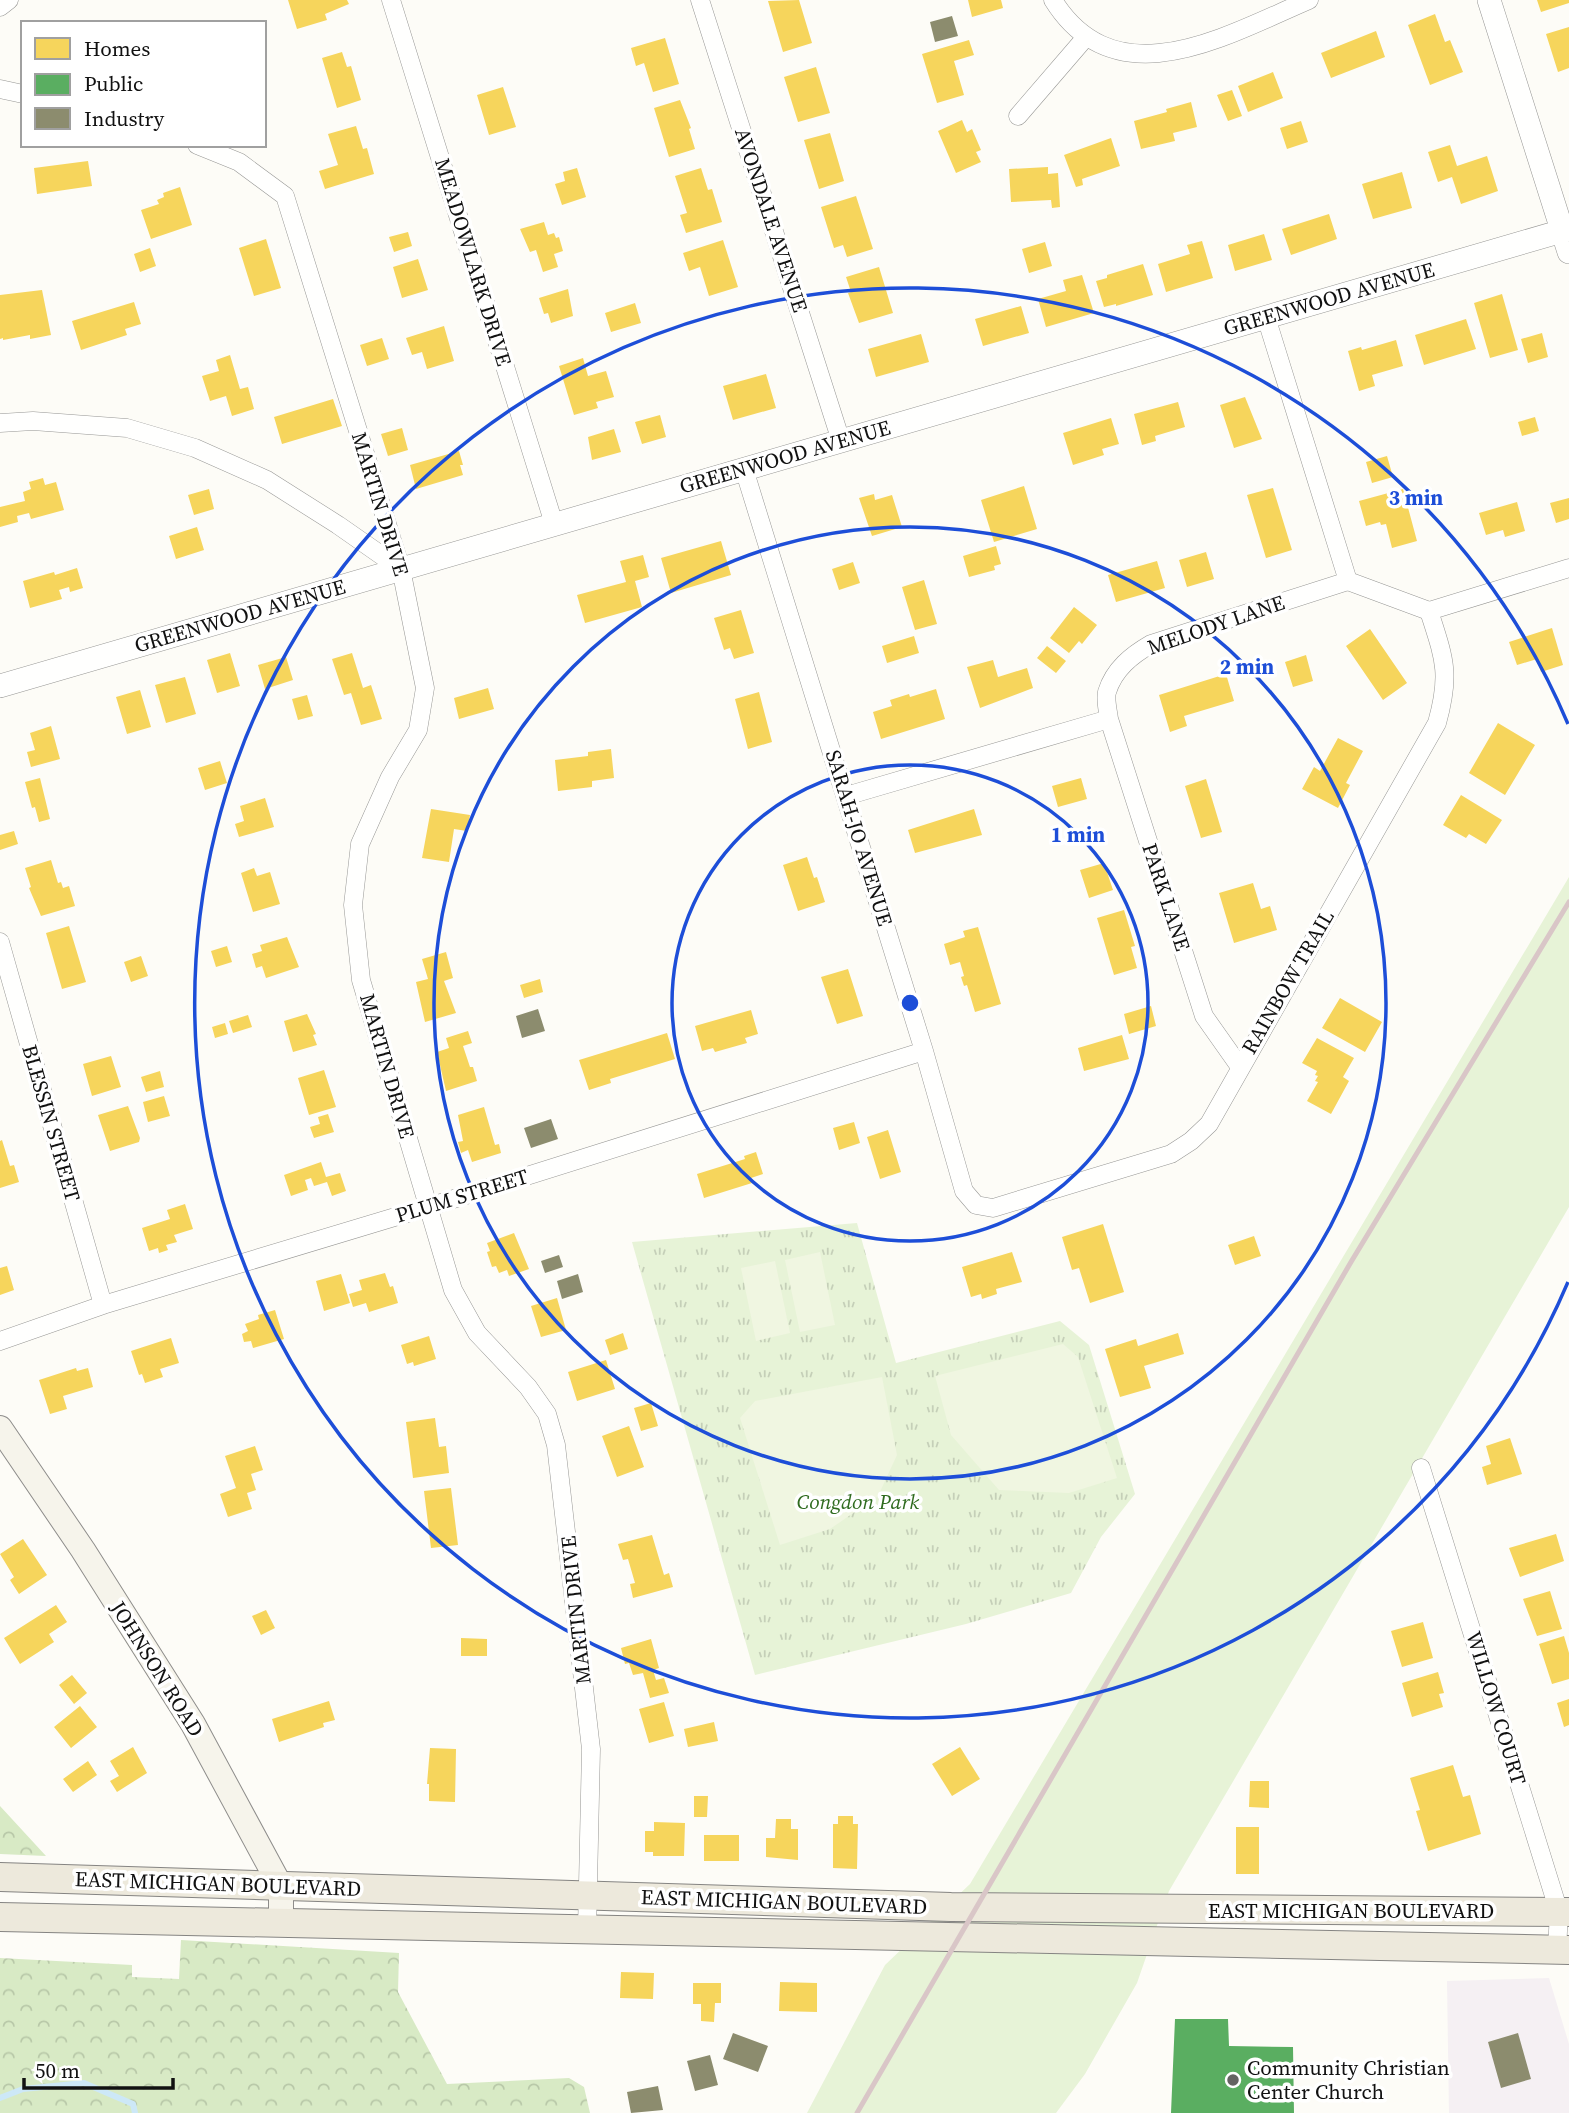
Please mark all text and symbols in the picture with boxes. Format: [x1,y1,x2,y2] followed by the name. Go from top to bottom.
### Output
[21,21,266,147] legend
[84,34,150,63] text: Homes
[84,69,143,98] text: Public
[84,104,164,133] text: Industry
[728,124,815,316] street label: AVONDALE AVENUE
[428,154,519,370] street label: MEADOWLARK DRIVE
[1220,255,1438,343] street label: GREENWOOD AVENUE
[676,413,894,501] street label: GREENWOOD AVENUE
[345,428,416,579] street label: MARTIN DRIVE
[1389,483,1443,512] text: 3 min
[131,572,349,660] street label: GREENWOOD AVENUE
[1143,587,1288,662] street label: MELODY LANE
[1220,652,1274,681] text: 2 min
[819,746,900,929] street label: SARAH-JO AVENUE
[1051,820,1105,849] text: 1 min
[1135,839,1197,954] street label: PARK LANE
[1234,904,1341,1059] street label: RAINBOW TRAIL
[353,990,422,1142] street label: MARTIN DRIVE
[898,991,922,1015] centre of rings
[15,1041,88,1205] street label: BLESSIN STREET
[392,1161,532,1229] street label: PLUM STREET
[797,1487,919,1516] park label: Congdon Park
[553,1534,598,1686] street label: MARTIN DRIVE
[103,1594,211,1742] street label: JOHNSON ROAD
[1459,1628,1534,1788] street label: WILLOW COURT
[74,1864,362,1903] street label: EAST MICHIGAN BOULEVARD
[640,1882,928,1921] street label: EAST MICHIGAN BOULEVARD
[1208,1896,1494,1925] street label: EAST MICHIGAN BOULEVARD
[24,2046,173,2090] scale bar
[1247,2053,1450,2106] place label: Community Christian Center Church
[35,2056,80,2085] text: 50 m
[1225,2072,1241,2088] marker: Community Christian Center Church

